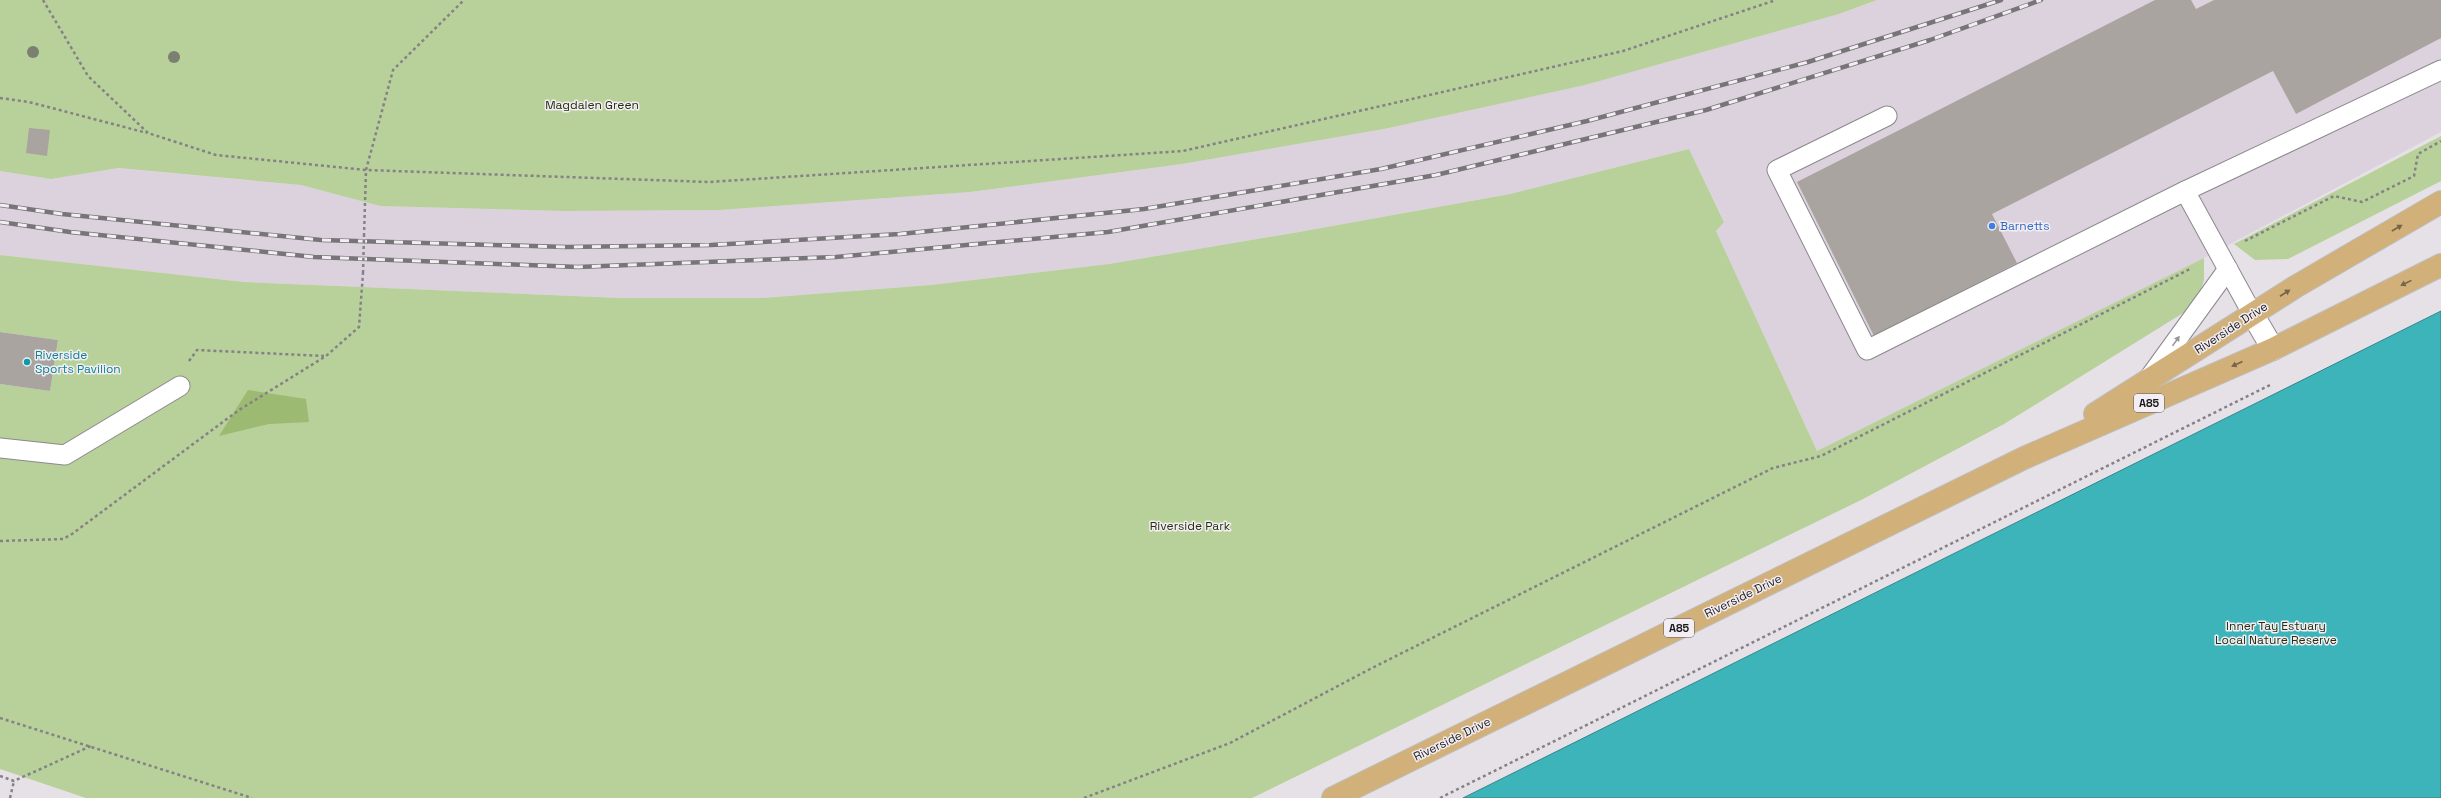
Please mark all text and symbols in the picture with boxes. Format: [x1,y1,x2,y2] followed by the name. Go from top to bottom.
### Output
[545,97,639,113] park label: Magdalen Green
[2000,218,2050,234] place label: Barnetts
[1987,221,1997,231] marker: Barnetts
[2392,224,2403,231] one-way arrow
[2400,280,2412,286] one-way arrow
[2279,290,2291,297] one-way arrow
[2191,298,2271,358] street label: Riverside Drive
[2172,336,2180,346] one-way arrow
[35,347,121,377] place label: Riverside Sports Pavilion
[22,357,32,367] marker: Riverside Sports Pavilion
[2232,361,2243,367] one-way arrow
[2134,394,2164,412] road number: A85
[1150,518,1231,534] park label: Riverside Park
[1702,570,1784,622] street label: Riverside Drive
[2215,618,2337,648] park label: Inner Tay Estuary Local Nature Reserve
[1664,619,1694,637] road number: A85
[1411,713,1493,765] street label: Riverside Drive

